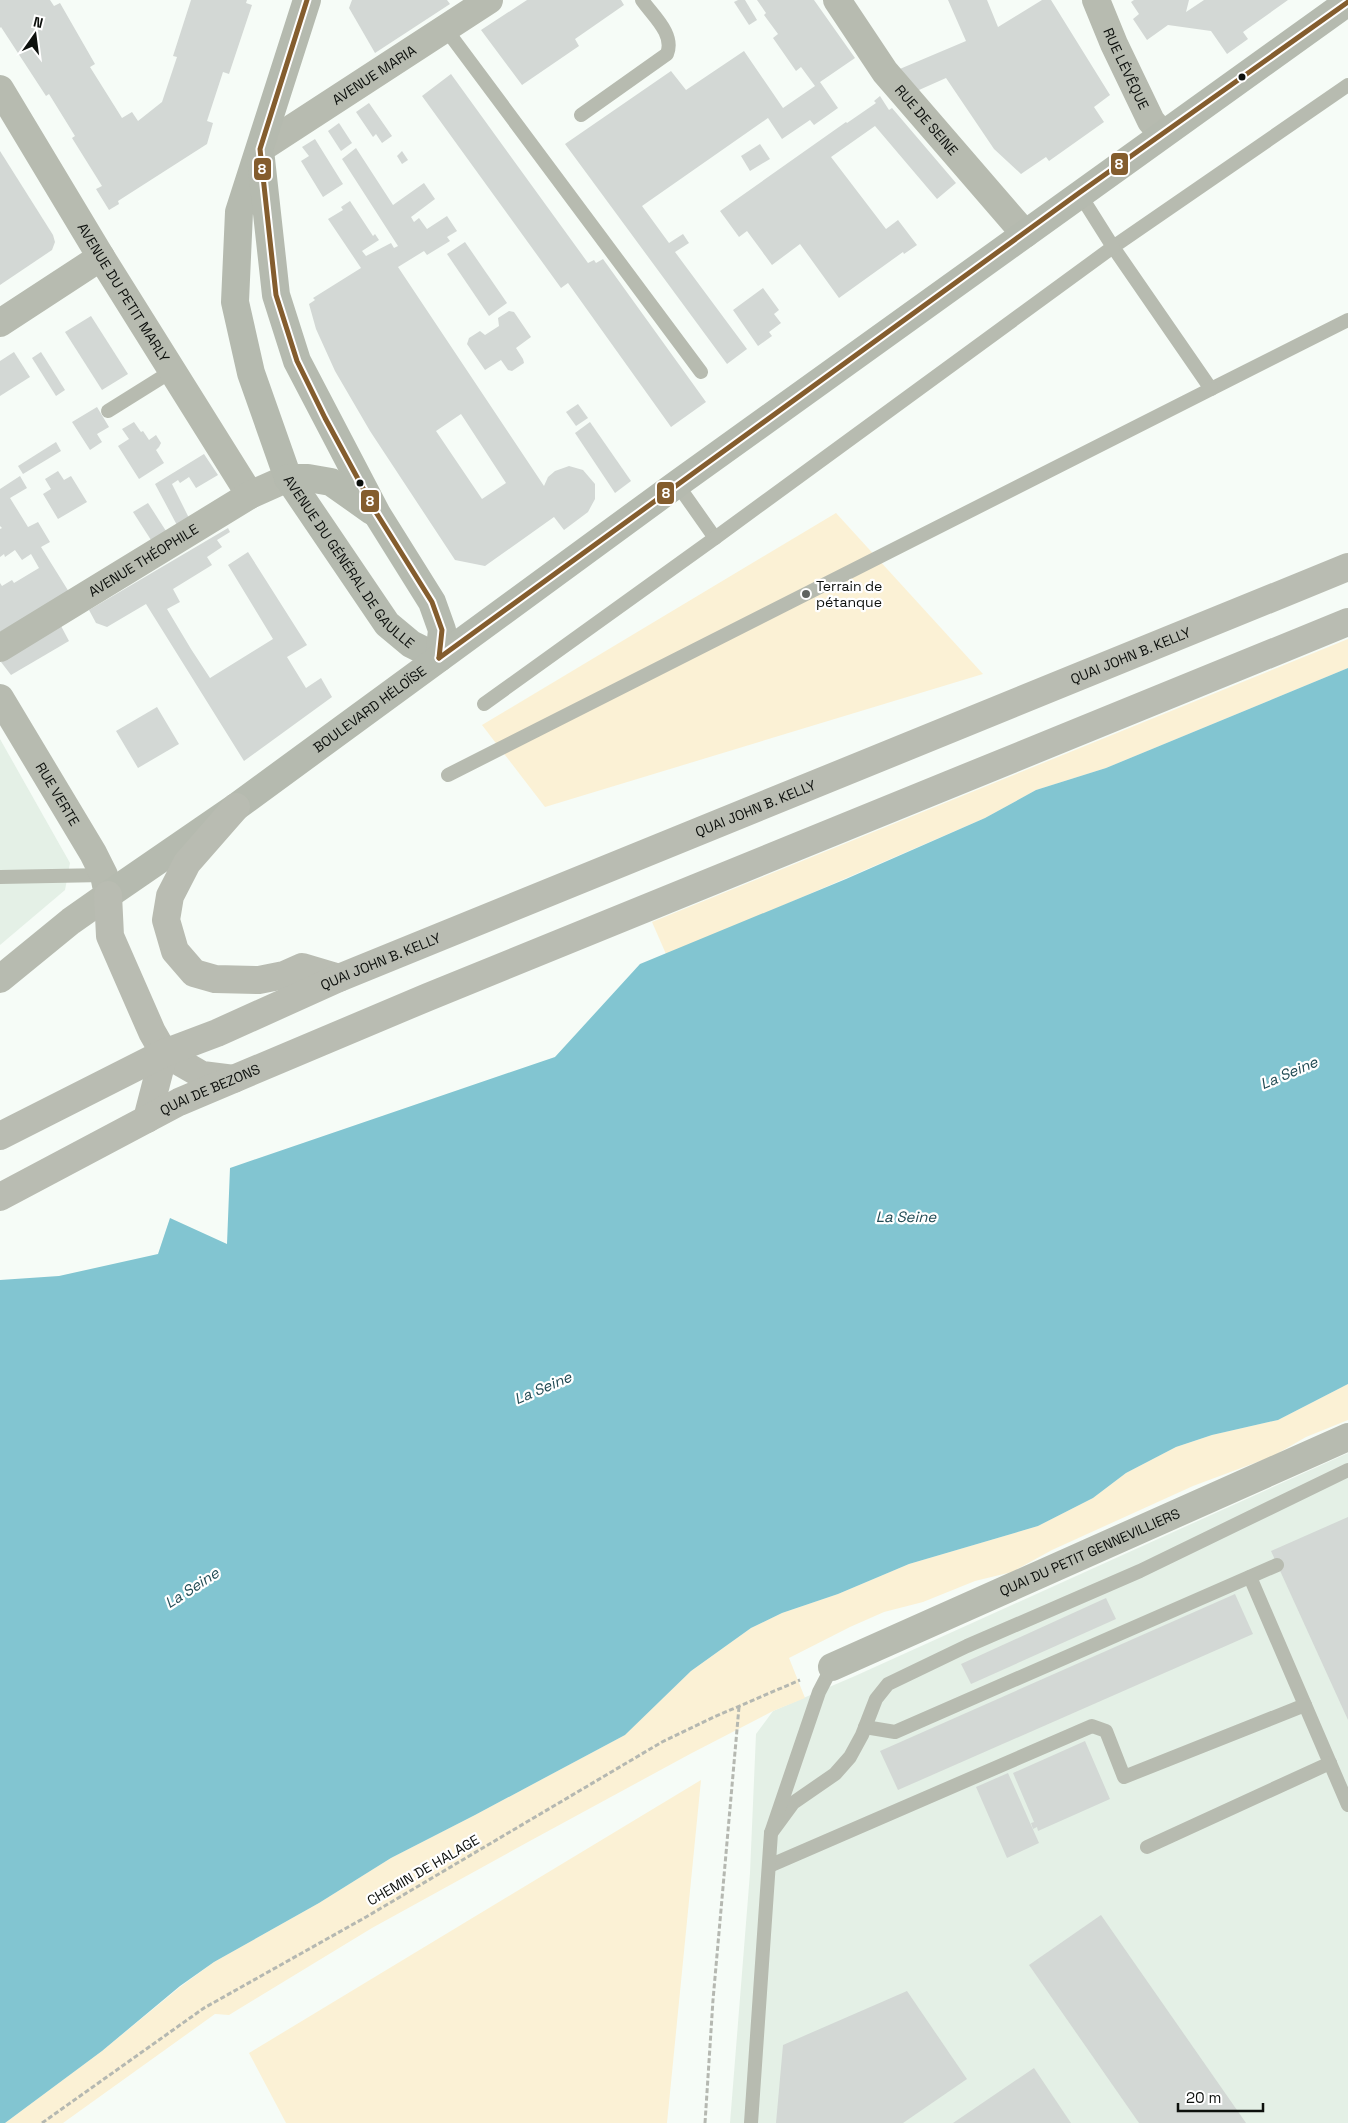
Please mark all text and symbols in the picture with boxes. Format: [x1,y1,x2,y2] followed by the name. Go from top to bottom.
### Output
[10,10,60,60] north arrow
[31,13,45,32] text: N
[1099,25,1153,113] street label: RUE LÉVÊQUE
[329,41,420,109] street label: AVENUE MARIA
[1237,72,1247,82] unlabelled marker
[891,81,962,159] street label: RUE DE SEINE
[1110,152,1129,176] line badge: 8
[1115,155,1124,173] text: 8
[253,157,272,181] line badge: 8
[258,160,267,178] text: 8
[74,219,174,366] street label: AVENUE DU PETIT MARLY
[280,472,418,652] street label: AVENUE DU GÉNÉRAL DE GAULLE
[355,478,365,488] unlabelled marker
[656,481,675,505] line badge: 8
[662,484,671,502] text: 8
[360,489,380,513] line badge: 8
[366,492,375,510] text: 8
[85,520,202,601] street label: AVENUE THÉOPHILE
[816,577,882,611] place label: Terrain de pétanque
[800,588,812,600] marker: Terrain de pétanque
[1068,623,1194,688] street label: QUAI JOHN B. KELLY
[310,662,430,756] street label: BOULEVARD HÉLOÏSE
[32,759,84,829] street label: RUE VERTE
[693,776,819,841] street label: QUAI JOHN B. KELLY
[317,928,444,994] street label: QUAI JOHN B. KELLY
[1257,1052,1321,1093] water label: La Seine
[157,1060,263,1120] street label: QUAI DE BEZONS
[876,1207,937,1226] water label: La Seine
[511,1367,575,1408] water label: La Seine
[996,1504,1183,1600] street label: QUAI DU PETIT GENNEVILLIERS
[161,1563,223,1612] water label: La Seine
[364,1830,482,1909] street label: CHEMIN DE HALAGE
[1178,2080,1263,2112] scale bar
[1186,2088,1221,2107] text: 20 m

